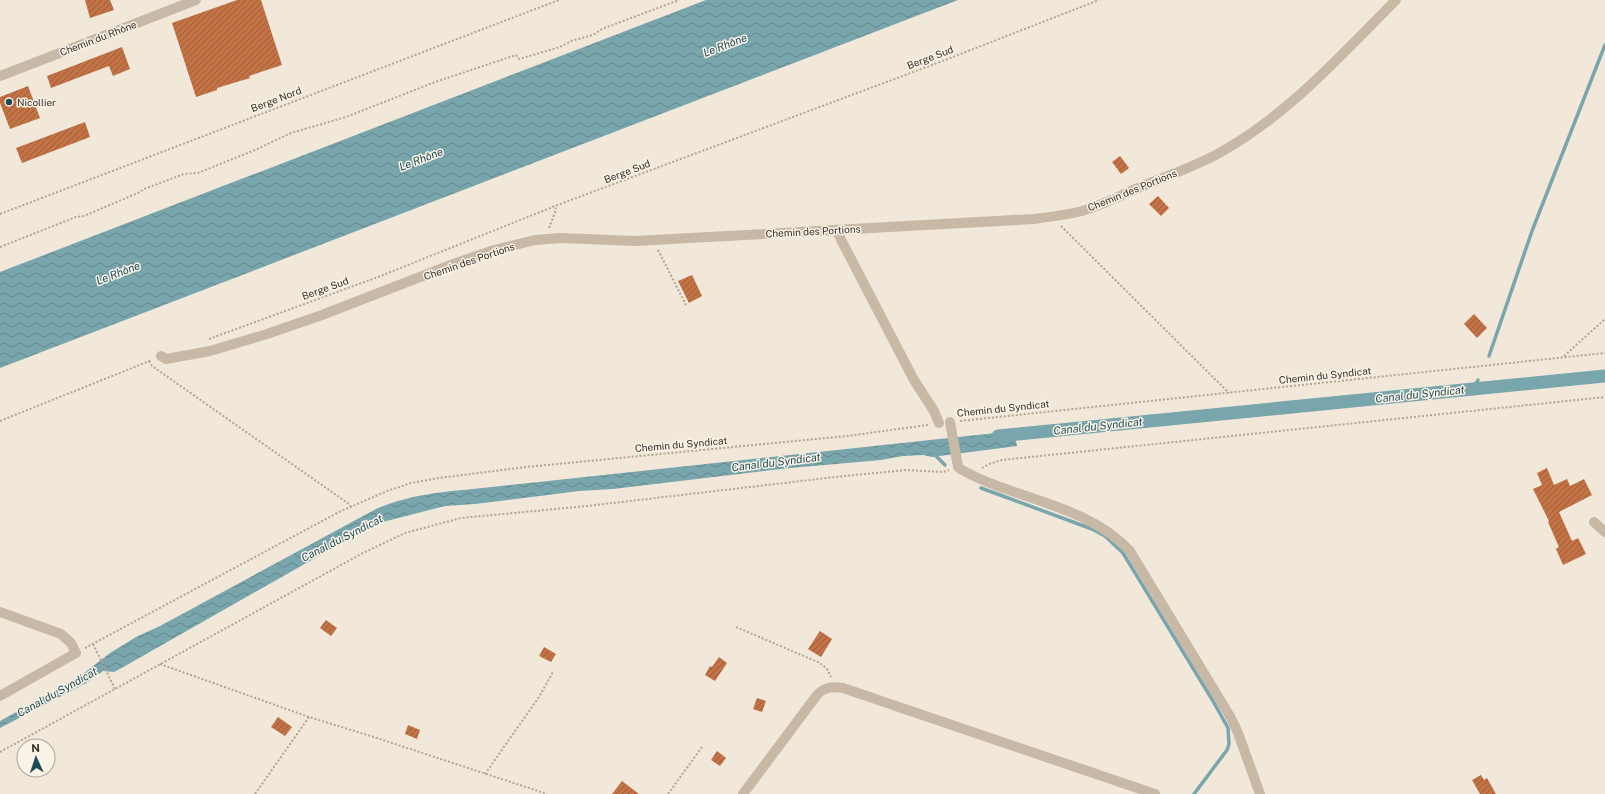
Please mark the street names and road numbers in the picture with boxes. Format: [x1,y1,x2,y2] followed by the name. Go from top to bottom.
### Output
[58,18,138,58] street label: Chemin du Rhône
[905,43,955,71] street label: Berge Sud
[249,84,303,114] street label: Berge Nord
[602,157,652,185] street label: Berge Sud
[1086,167,1178,213] street label: Chemin des Portions
[765,223,861,239] street label: Chemin des Portions
[422,240,516,282] street label: Chemin des Portions
[300,274,350,302] street label: Berge Sud
[1278,364,1372,386] street label: Chemin du Syndicat
[956,397,1050,419] street label: Chemin du Syndicat
[634,434,728,454] street label: Chemin du Syndicat

